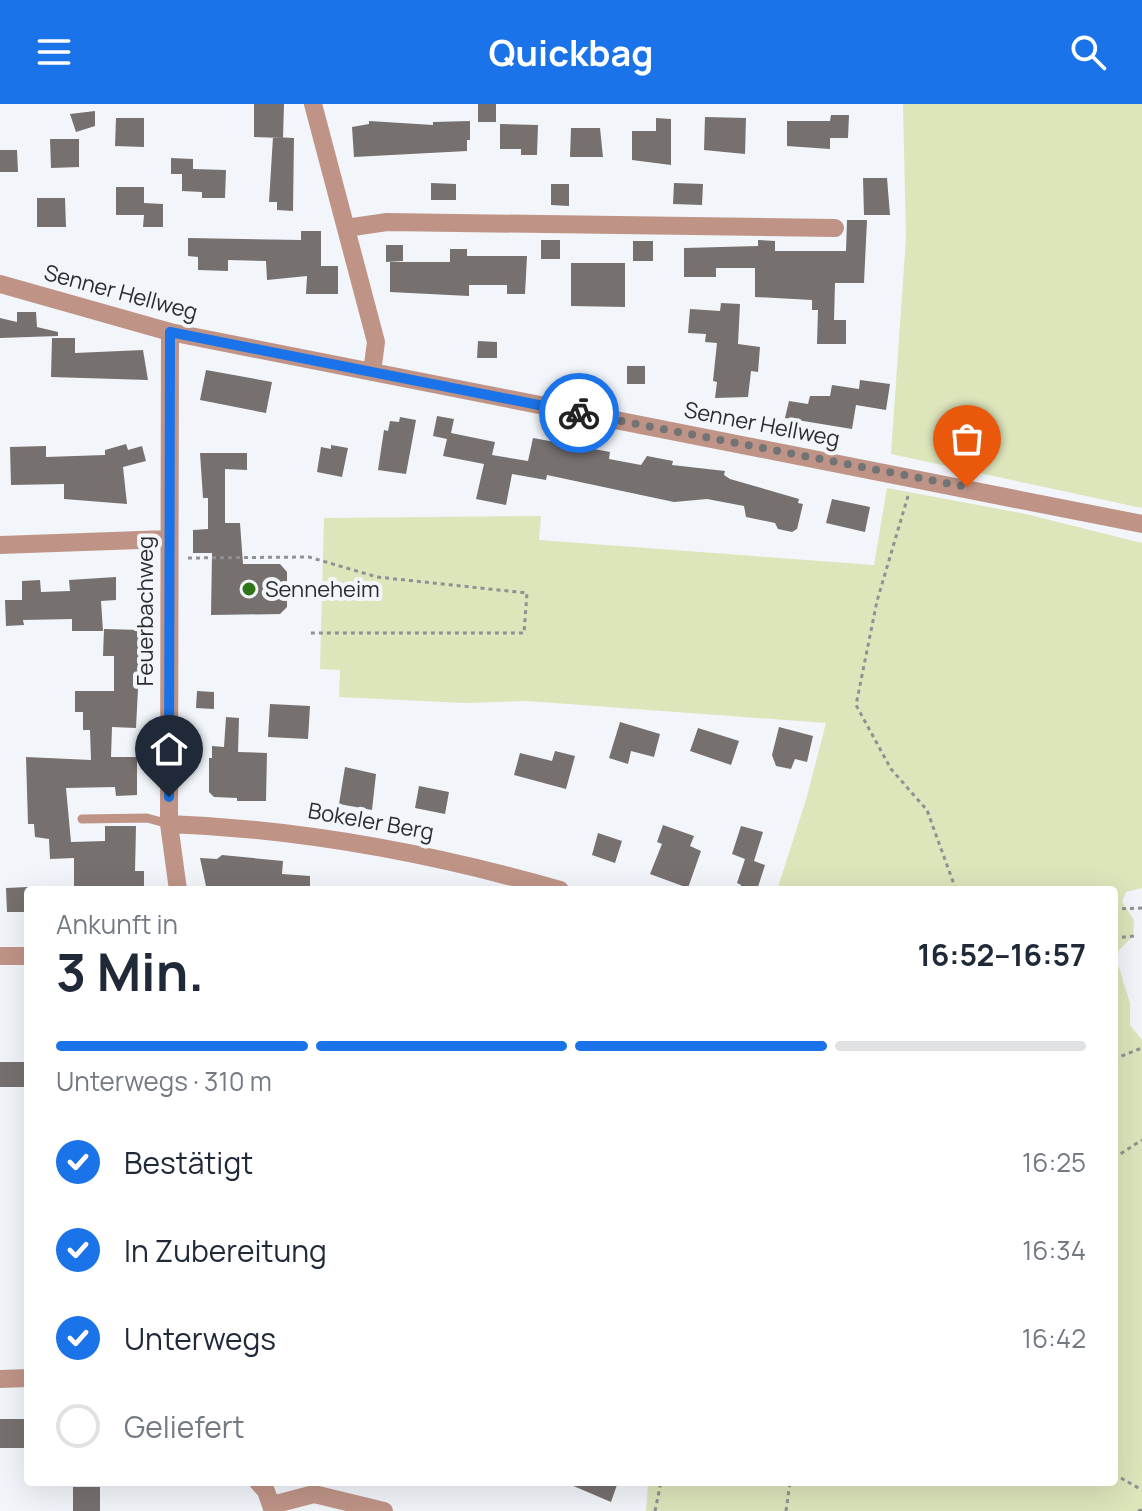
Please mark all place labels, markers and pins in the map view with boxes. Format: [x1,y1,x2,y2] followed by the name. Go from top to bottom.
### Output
[933,405,1001,487] pin
[265,574,380,604] place label: Senneheim
[240,580,258,598] marker: Senneheim
[135,715,203,797] pin

